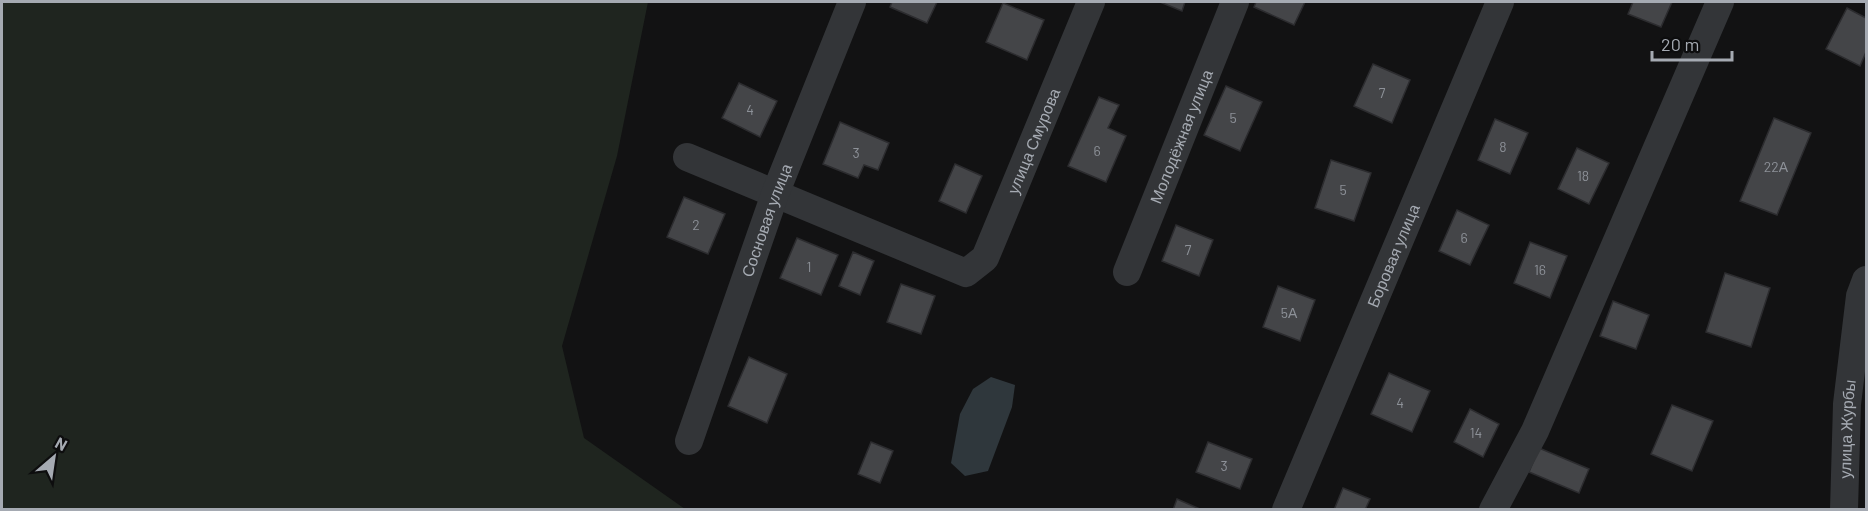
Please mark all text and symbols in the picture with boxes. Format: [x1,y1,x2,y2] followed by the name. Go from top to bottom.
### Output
[1652,24,1732,62] scale bar
[1661,33,1699,55] text: 20 m
[1145,66,1216,206] street label: Молодёжная улица
[1379,84,1386,101] house number: 7
[1003,85,1063,197] street label: улица Смурова
[746,101,754,118] house number: 4
[1229,109,1237,126] house number: 5
[1499,138,1507,155] house number: 8
[1093,142,1101,159] house number: 6
[852,144,860,161] house number: 3
[1764,158,1789,175] house number: 22А
[737,160,795,279] street label: Сосновая улица
[1577,167,1589,184] house number: 18
[1339,181,1347,198] house number: 5
[1363,201,1423,310] street label: Боровая улица
[692,216,700,233] house number: 2
[1460,229,1468,246] house number: 6
[1185,241,1192,258] house number: 7
[807,258,811,275] house number: 1
[1534,261,1546,278] house number: 16
[1281,304,1298,321] house number: 5А
[1835,378,1859,479] street label: улица Журбы
[1396,394,1404,411] house number: 4
[1470,424,1482,441] house number: 14
[24,427,84,487] north arrow
[52,433,71,454] text: N
[1220,457,1228,474] house number: 3

